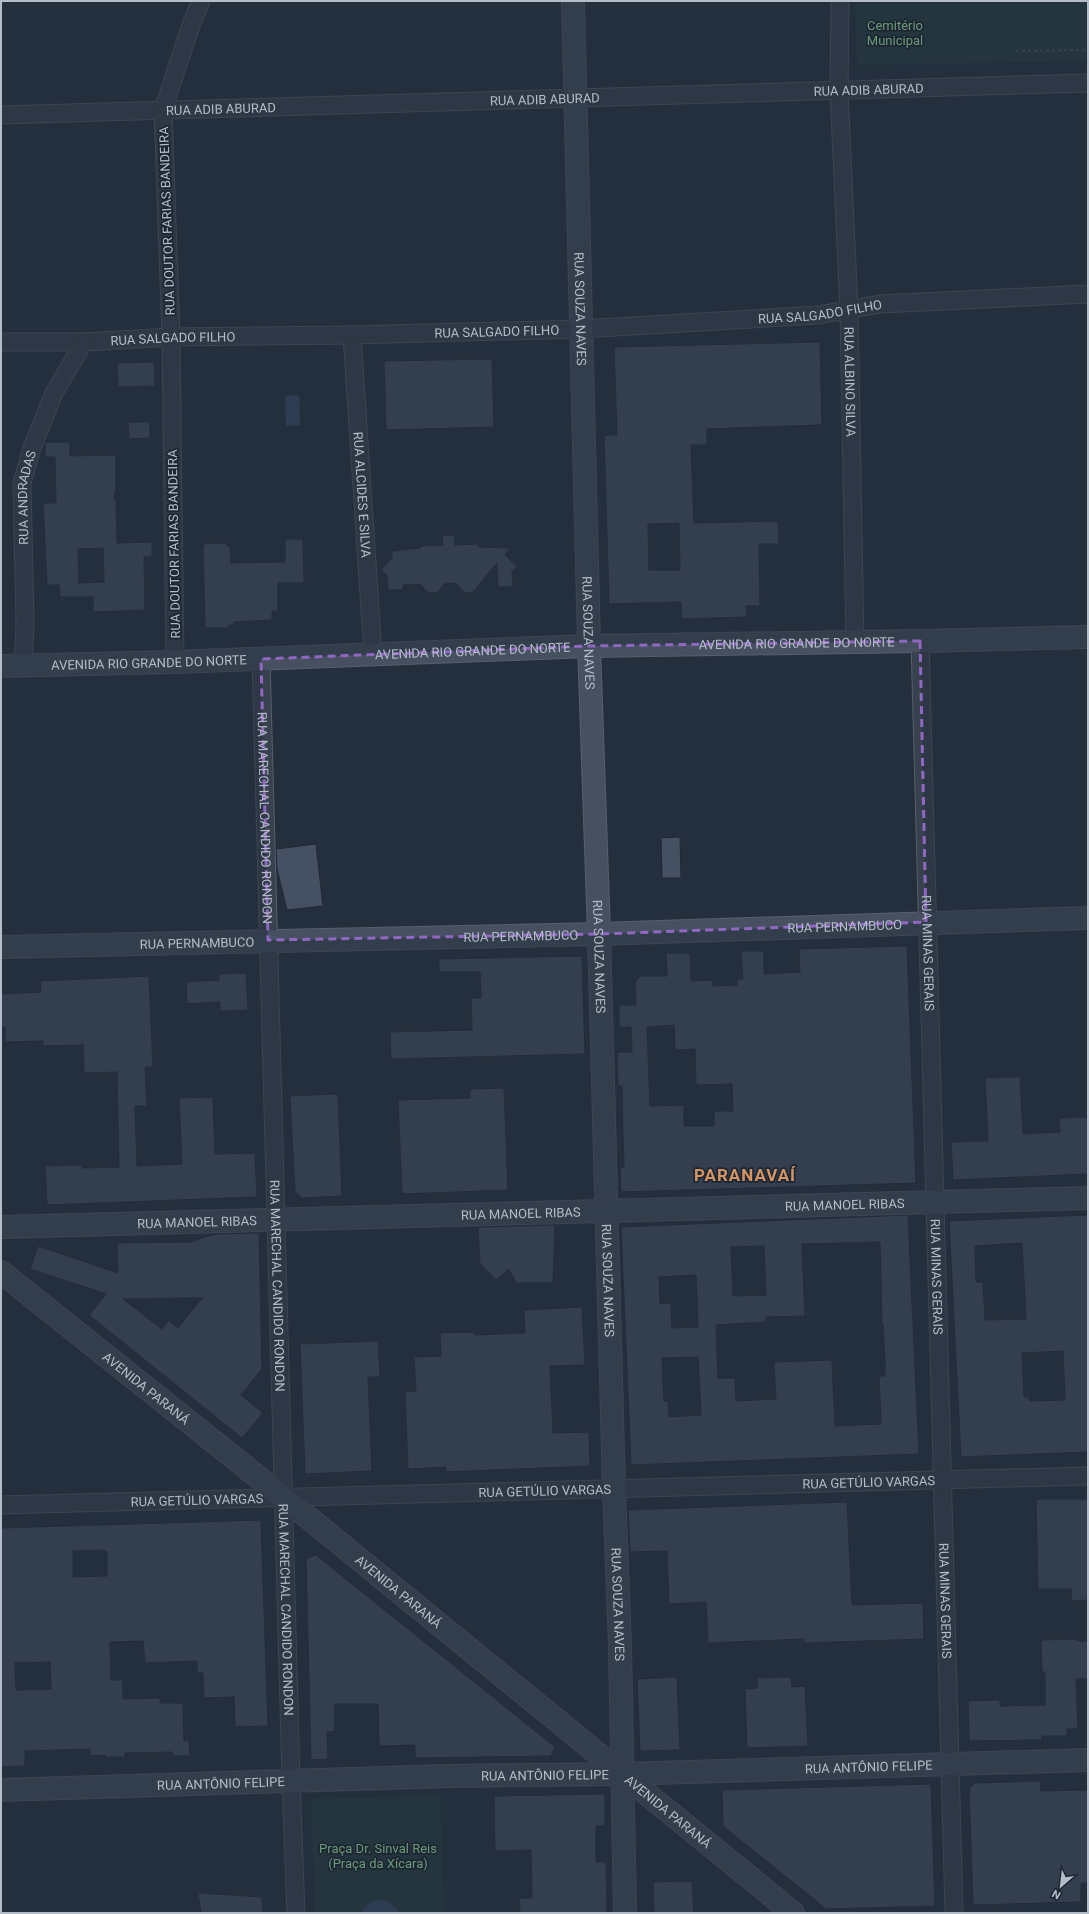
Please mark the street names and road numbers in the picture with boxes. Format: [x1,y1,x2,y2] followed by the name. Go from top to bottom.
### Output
[813,80,924,99] street label: RUA ADIB ABURAD
[490,90,600,108] street label: RUA ADIB ABURAD
[166,99,276,118] street label: RUA ADIB ABURAD
[156,126,178,316] street label: RUA DOUTOR FARIAS BANDEIRA
[572,252,590,366] street label: RUA SOUZA NAVES
[758,296,883,326] street label: RUA SALGADO FILHO
[434,322,559,340] street label: RUA SALGADO FILHO
[842,327,859,437] street label: RUA ALBINO SILVA
[110,329,235,348] street label: RUA SALGADO FILHO
[351,431,374,559] street label: RUA ALCIDES E SILVA
[14,448,39,545] street label: RUA ANDRADAS
[165,449,183,639] street label: RUA DOUTOR FARIAS BANDEIRA
[580,576,598,690] street label: RUA SOUZA NAVES
[699,634,895,652] street label: AVENIDA RIO GRANDE DO NORTE
[375,639,571,662] street label: AVENIDA RIO GRANDE DO NORTE
[51,652,247,672] street label: AVENIDA RIO GRANDE DO NORTE
[255,712,276,924] street label: RUA MARECHAL CANDIDO RONDON
[919,895,937,1011] street label: RUA MINAS GERAIS
[590,900,609,1014] street label: RUA SOUZA NAVES
[787,917,902,935] street label: RUA PERNAMBUCO
[463,927,578,944] street label: RUA PERNAMBUCO
[139,934,255,951] street label: RUA PERNAMBUCO
[267,1180,288,1392] street label: RUA MARECHAL CANDIDO RONDON
[785,1195,905,1214] street label: RUA MANOEL RIBAS
[461,1204,581,1222] street label: RUA MANOEL RIBAS
[137,1213,257,1231] street label: RUA MANOEL RIBAS
[928,1219,946,1335] street label: RUA MINAS GERAIS
[599,1224,617,1338] street label: RUA SOUZA NAVES
[100,1349,193,1427] street label: AVENIDA PARANÁ
[802,1473,936,1491] street label: RUA GETÚLIO VARGAS
[478,1481,612,1500] street label: RUA GETÚLIO VARGAS
[130,1490,264,1509] street label: RUA GETÚLIO VARGAS
[276,1503,297,1716] street label: RUA MARECHAL CANDIDO RONDON
[937,1543,955,1659] street label: RUA MINAS GERAIS
[609,1547,628,1661] street label: RUA SOUZA NAVES
[353,1552,445,1631] street label: AVENIDA PARANÁ
[805,1757,933,1776] street label: RUA ANTÔNIO FELIPE
[481,1767,609,1783] street label: RUA ANTÔNIO FELIPE
[622,1772,715,1851] street label: AVENIDA PARANÁ
[157,1774,285,1793] street label: RUA ANTÔNIO FELIPE

